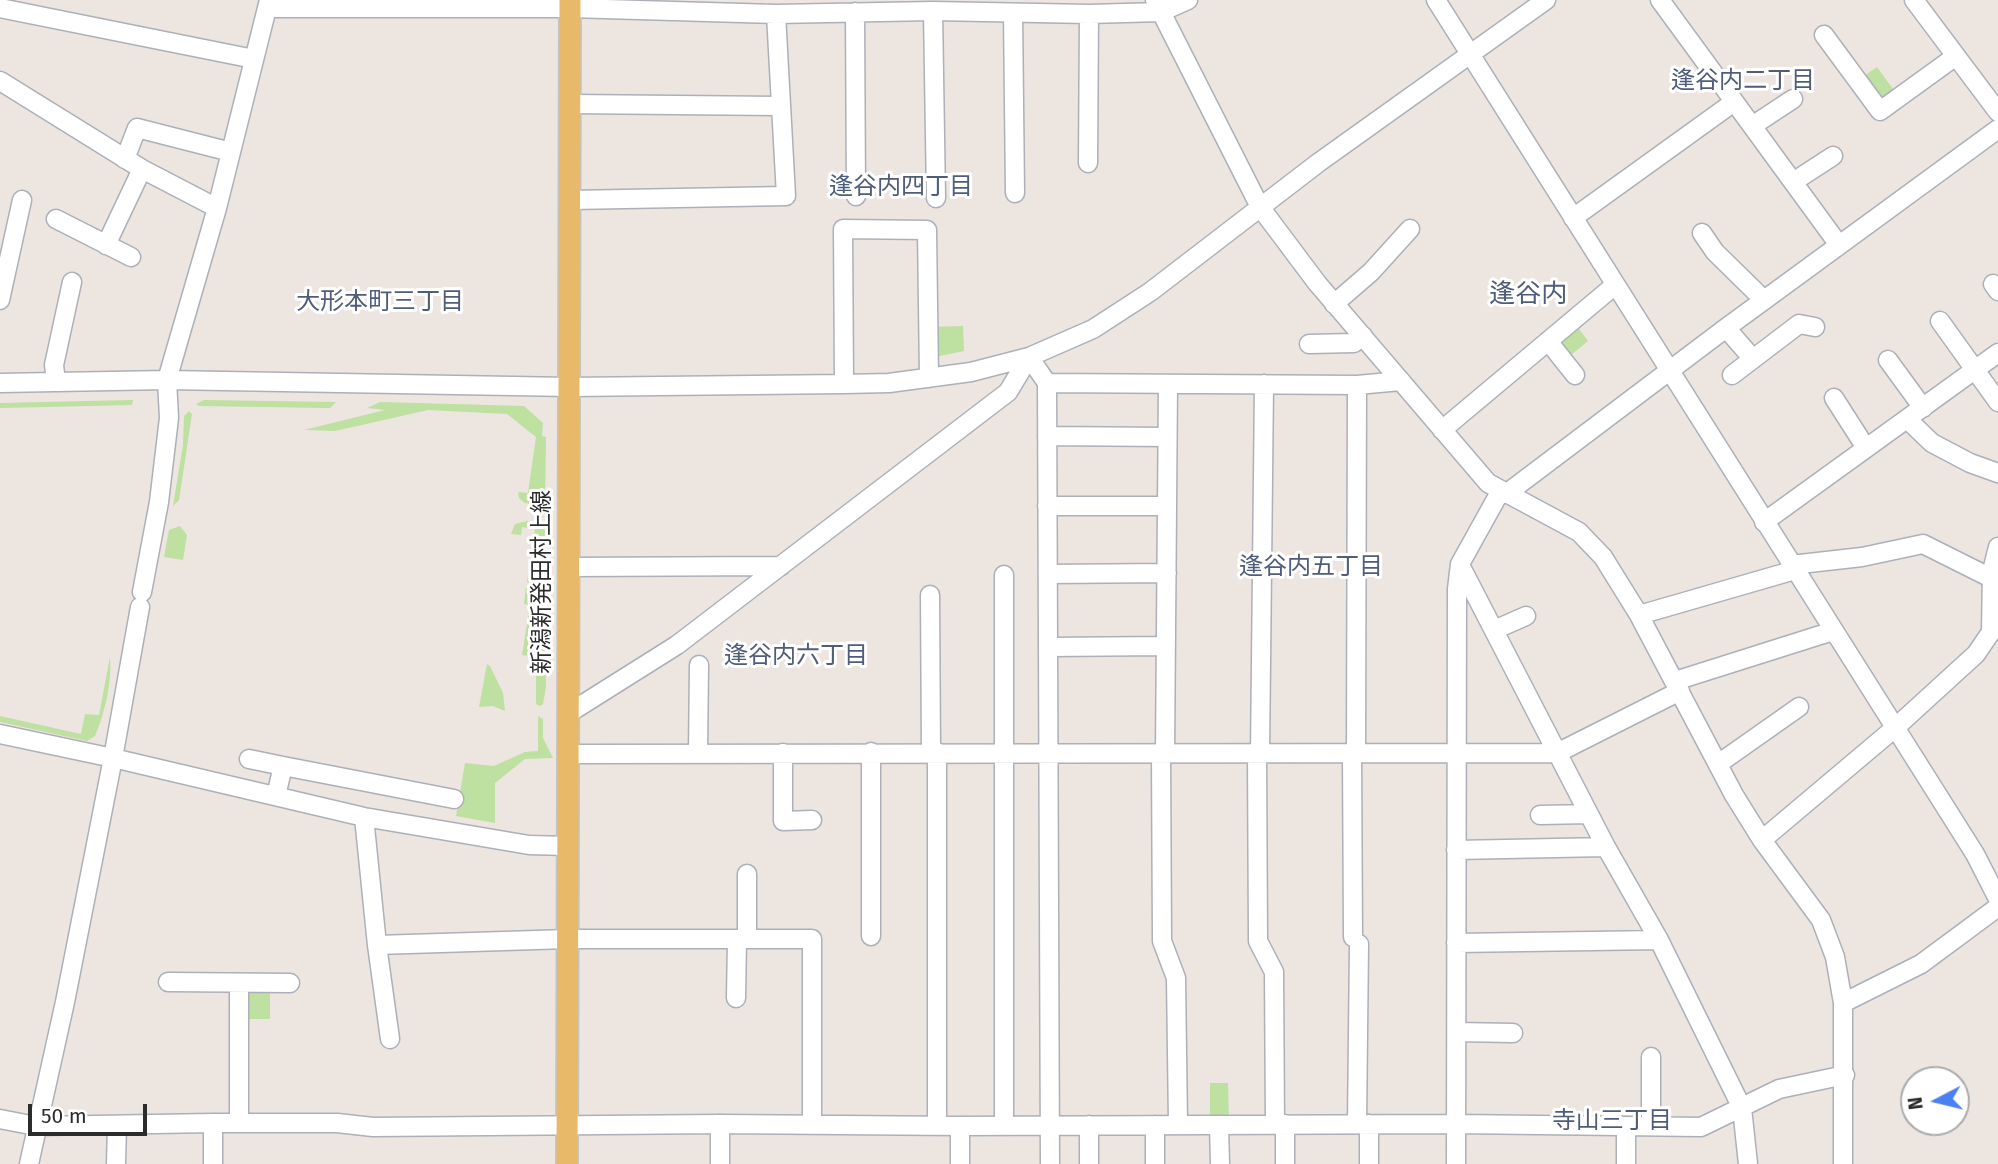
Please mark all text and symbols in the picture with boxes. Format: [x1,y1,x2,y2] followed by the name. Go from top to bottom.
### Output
[1671,67,1815,95] district label: 逢谷内二丁目
[829,173,973,201] district label: 逢谷内四丁目
[1489,279,1567,311] district label: 逢谷内
[296,288,464,316] district label: 大形本町三丁目
[529,490,557,674] street label: 新潟新発田村上線
[1239,553,1383,581] district label: 逢谷内五丁目
[724,642,868,670] district label: 逢谷内六丁目
[1900,1066,1970,1136] north arrow
[32,1090,150,1134] scale bar
[1903,1096,1928,1111] text: N
[41,1103,87,1129] text: 50 m
[1552,1107,1672,1135] district label: 寺山三丁目

